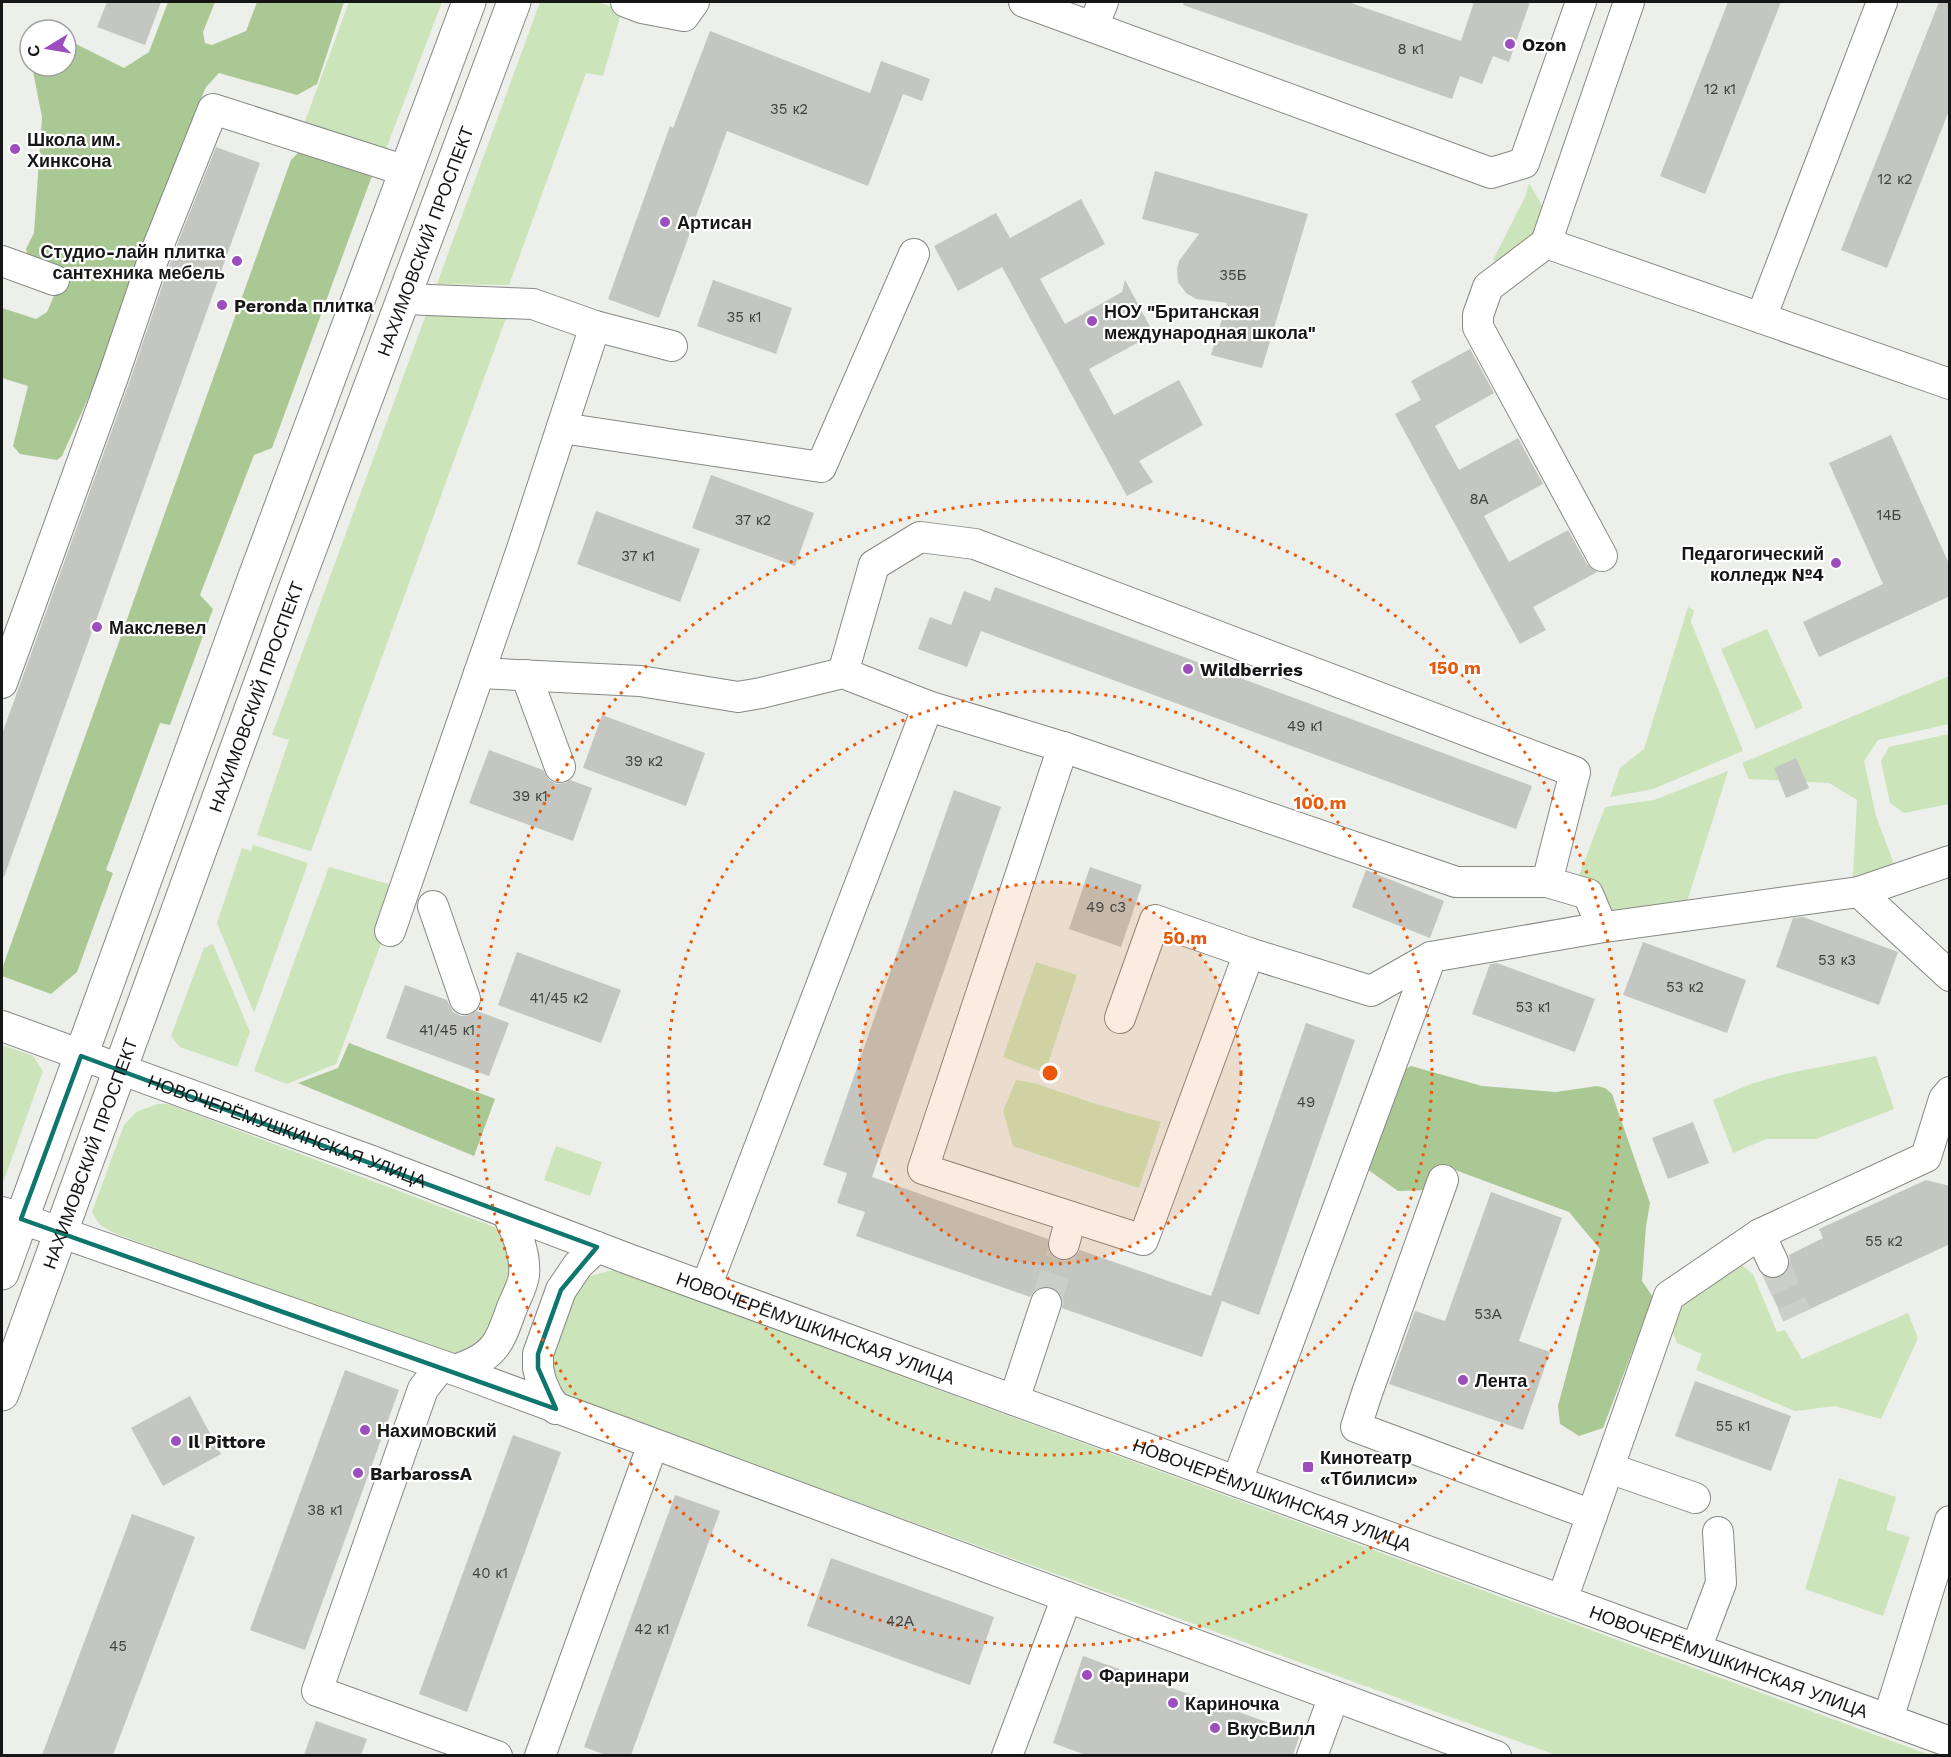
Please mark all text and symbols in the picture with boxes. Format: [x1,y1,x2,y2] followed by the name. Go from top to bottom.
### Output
[18,18,78,78] north arrow
[1522,34,1566,55] place label: Ozon
[1503,37,1517,51] marker: Ozon
[1398,40,1424,58] house number: 8 к1
[23,43,44,58] text: С
[1704,80,1736,98] house number: 12 к1
[770,100,808,118] house number: 35 к2
[372,123,477,359] street label: НАХИМОВСКИЙ ПРОСПЕКТ
[27,129,121,171] place label: Школа им. Хинксона
[8,142,22,156] marker: Школа им. Хинксона
[1877,170,1913,188] house number: 12 к2
[677,212,752,233] place label: Артисан
[658,215,672,229] marker: Артисан
[40,241,226,283] place label: Студио-лайн плитка сантехника мебель
[230,254,244,268] marker: Студио-лайн плитка сантехника мебель
[1219,266,1247,284] house number: 35Б
[234,295,375,316] place label: Peronda плитка
[215,298,229,312] marker: Peronda плитка
[1104,301,1316,343] place label: НОУ "Британская международная школа"
[726,308,762,326] house number: 35 к1
[1085,314,1099,328] marker: НОУ "Британская международная школа"
[1469,490,1489,508] house number: 8А
[1877,506,1902,524] house number: 14Б
[735,511,771,529] house number: 37 к2
[1681,543,1824,585] place label: Педагогический колледж №4
[621,547,655,565] house number: 37 к1
[1829,556,1843,570] marker: Педагогический колледж №4
[204,578,307,815] street label: НАХИМОВСКИЙ ПРОСПЕКТ
[109,617,207,638] place label: Макслевел
[90,620,104,634] marker: Макслевел
[1429,657,1481,678] text: 150 m
[1200,659,1303,680] place label: Wildberries
[1181,662,1195,676] marker: Wildberries
[1287,717,1323,735] house number: 49 к1
[625,752,663,770] house number: 39 к2
[512,787,548,805] house number: 39 к1
[1293,792,1347,813] text: 100 m
[1086,898,1126,916] house number: 49 с3
[1163,927,1207,948] text: 50 m
[1818,951,1856,969] house number: 53 к3
[1666,978,1704,996] house number: 53 к2
[529,989,589,1007] house number: 41/45 к2
[1515,998,1551,1016] house number: 53 к1
[419,1021,475,1039] house number: 41/45 к1
[38,1035,141,1272] street label: НАХИМОВСКИЙ ПРОСПЕКТ
[1040,1063,1060,1083] centre of rings
[145,1070,430,1191] street label: НОВОЧЕРЁМУШКИНСКАЯ УЛИЦА
[1297,1093,1315,1111] house number: 49
[1865,1232,1903,1250] house number: 55 к2
[674,1267,958,1388] street label: НОВОЧЕРЁМУШКИНСКАЯ УЛИЦА
[1474,1305,1502,1323] house number: 53А
[1475,1370,1528,1391] place label: Лента
[1456,1373,1470,1387] marker: Лента
[1716,1417,1751,1435] house number: 55 к1
[377,1420,497,1441] place label: Нахимовский
[358,1423,372,1437] marker: Нахимовский
[188,1431,266,1452] place label: Il Pittore
[169,1434,183,1448] marker: Il Pittore
[1130,1434,1415,1555] street label: НОВОЧЕРЁМУШКИНСКАЯ УЛИЦА
[1320,1447,1418,1489] place label: Кинотеатр «Тбилиси»
[1301,1460,1315,1474] marker: Кинотеатр «Тбилиси»
[370,1463,473,1484] place label: BarbarossA
[351,1466,365,1480] marker: BarbarossA
[307,1501,343,1519] house number: 38 к1
[472,1564,508,1582] house number: 40 к1
[1587,1601,1871,1722] street label: НОВОЧЕРЁМУШКИНСКАЯ УЛИЦА
[886,1612,914,1630] house number: 42А
[634,1620,670,1638] house number: 42 к1
[109,1637,127,1655] house number: 45
[1099,1665,1189,1686] place label: Фаринари
[1080,1668,1094,1682] marker: Фаринари
[1185,1693,1280,1714] place label: Кариночка
[1166,1696,1180,1710] marker: Кариночка
[1227,1718,1316,1739] place label: ВкусВилл
[1208,1721,1222,1735] marker: ВкусВилл

